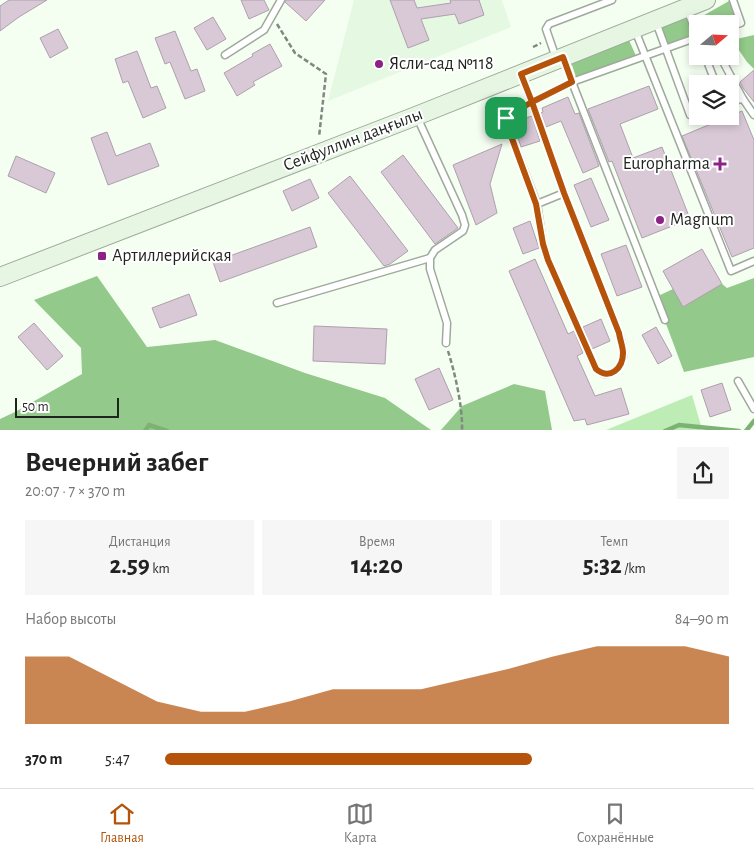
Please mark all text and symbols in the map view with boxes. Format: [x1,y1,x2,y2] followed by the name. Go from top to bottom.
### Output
[689,15,739,65] north arrow
[689,15,739,125] map controls
[389,55,494,73] place label: Ясли-сад №118
[373,58,385,70] marker: Ясли-сад №118
[689,75,739,125] button: layers
[485,97,527,139] pin
[492,104,520,132] icon: arrive
[281,105,425,175] street label: Сейфуллин даңғылы
[623,155,710,173] place label: Europharma
[714,158,726,170] marker: Europharma
[670,211,734,229] place label: Magnum
[654,214,666,226] marker: Magnum
[112,247,232,265] place label: Артиллерийская
[96,250,108,262] marker: Артиллерийская
[15,396,119,419] scale bar
[22,400,49,414] text: 50 m
[677,447,729,499] button: share
[25,449,208,477] text: Вечерний забег
[25,483,125,499] text: 20:07 · 7 × 370 m
[109,535,171,549] text: Дистанция
[359,535,395,549] text: Время
[600,535,628,549] text: Темп
[110,553,150,578] text: 2.59
[351,553,403,578] text: 14:20
[583,553,622,578] text: 5:32
[150,562,170,576] text: km
[622,562,646,576] text: /km
[25,611,116,627] text: Набор высоты
[675,611,729,627] text: 84–90 m
[25,751,62,767] text: 370 m
[105,751,130,767] text: 5:47
[100,800,144,847] tab: Главная
[344,800,377,847] tab: Карта
[577,800,654,847] tab: Сохранённые

